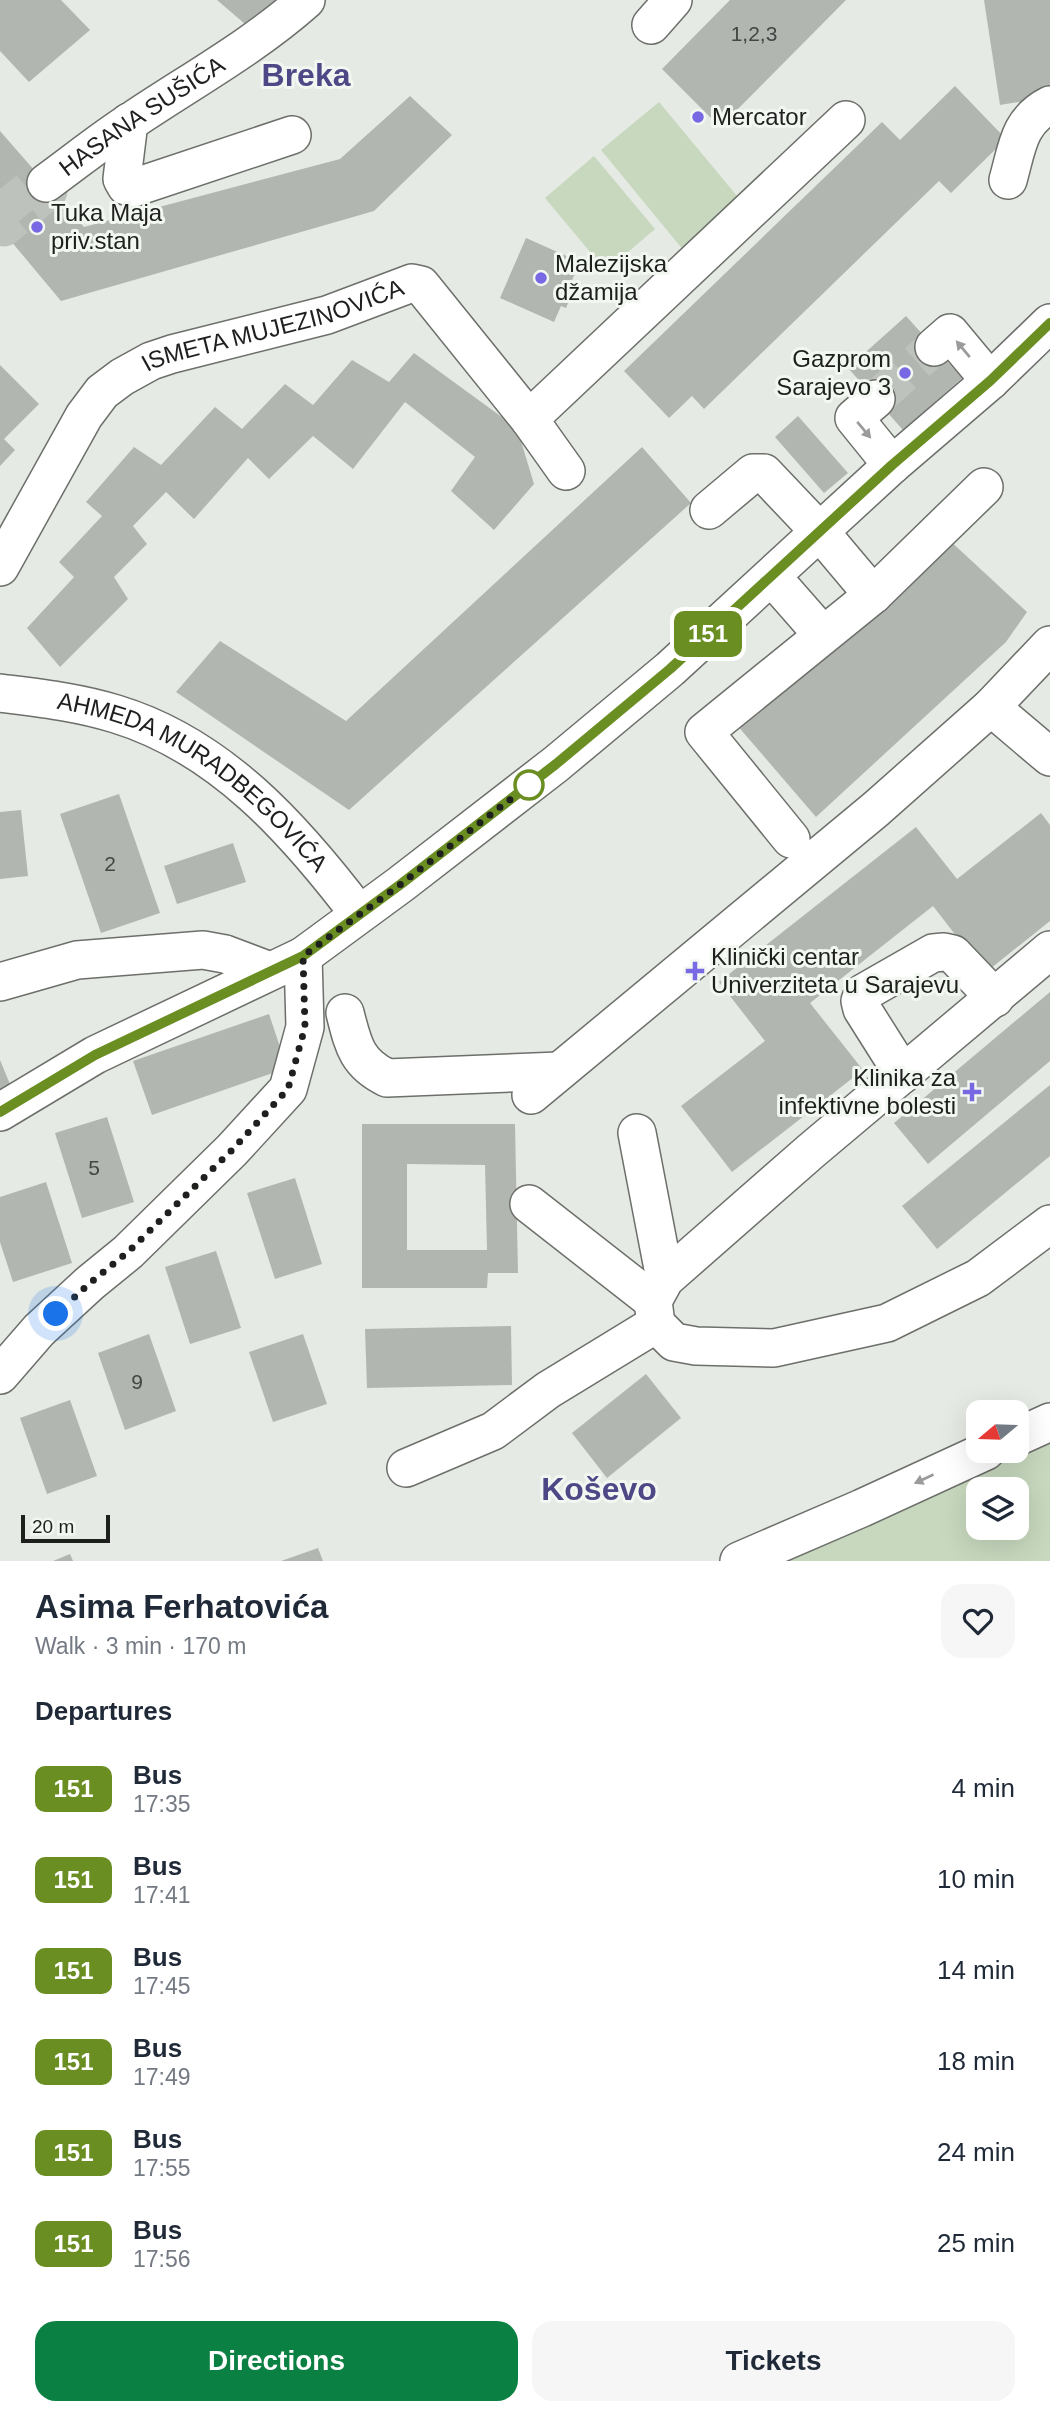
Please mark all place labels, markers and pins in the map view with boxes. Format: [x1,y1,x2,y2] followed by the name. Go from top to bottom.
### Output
[712,103,807,130] place label: Mercator
[690,109,706,125] marker: Mercator
[51,199,163,254] place label: Tuka Maja priv.stan
[29,219,45,235] marker: Tuka Maja priv.stan
[555,250,668,305] place label: Malezijska džamija
[533,270,549,286] marker: Malezijska džamija
[776,345,891,400] place label: Gazprom Sarajevo 3
[897,365,913,381] marker: Gazprom Sarajevo 3
[514,770,544,800] unlabelled marker
[711,943,959,998] place label: Klinički centar Univerziteta u Sarajevu
[685,961,705,981] marker: Klinički centar Univerziteta u Sarajevu
[779,1064,957,1119] place label: Klinika za infektivne bolesti
[962,1082,982,1102] marker: Klinika za infektivne bolesti

